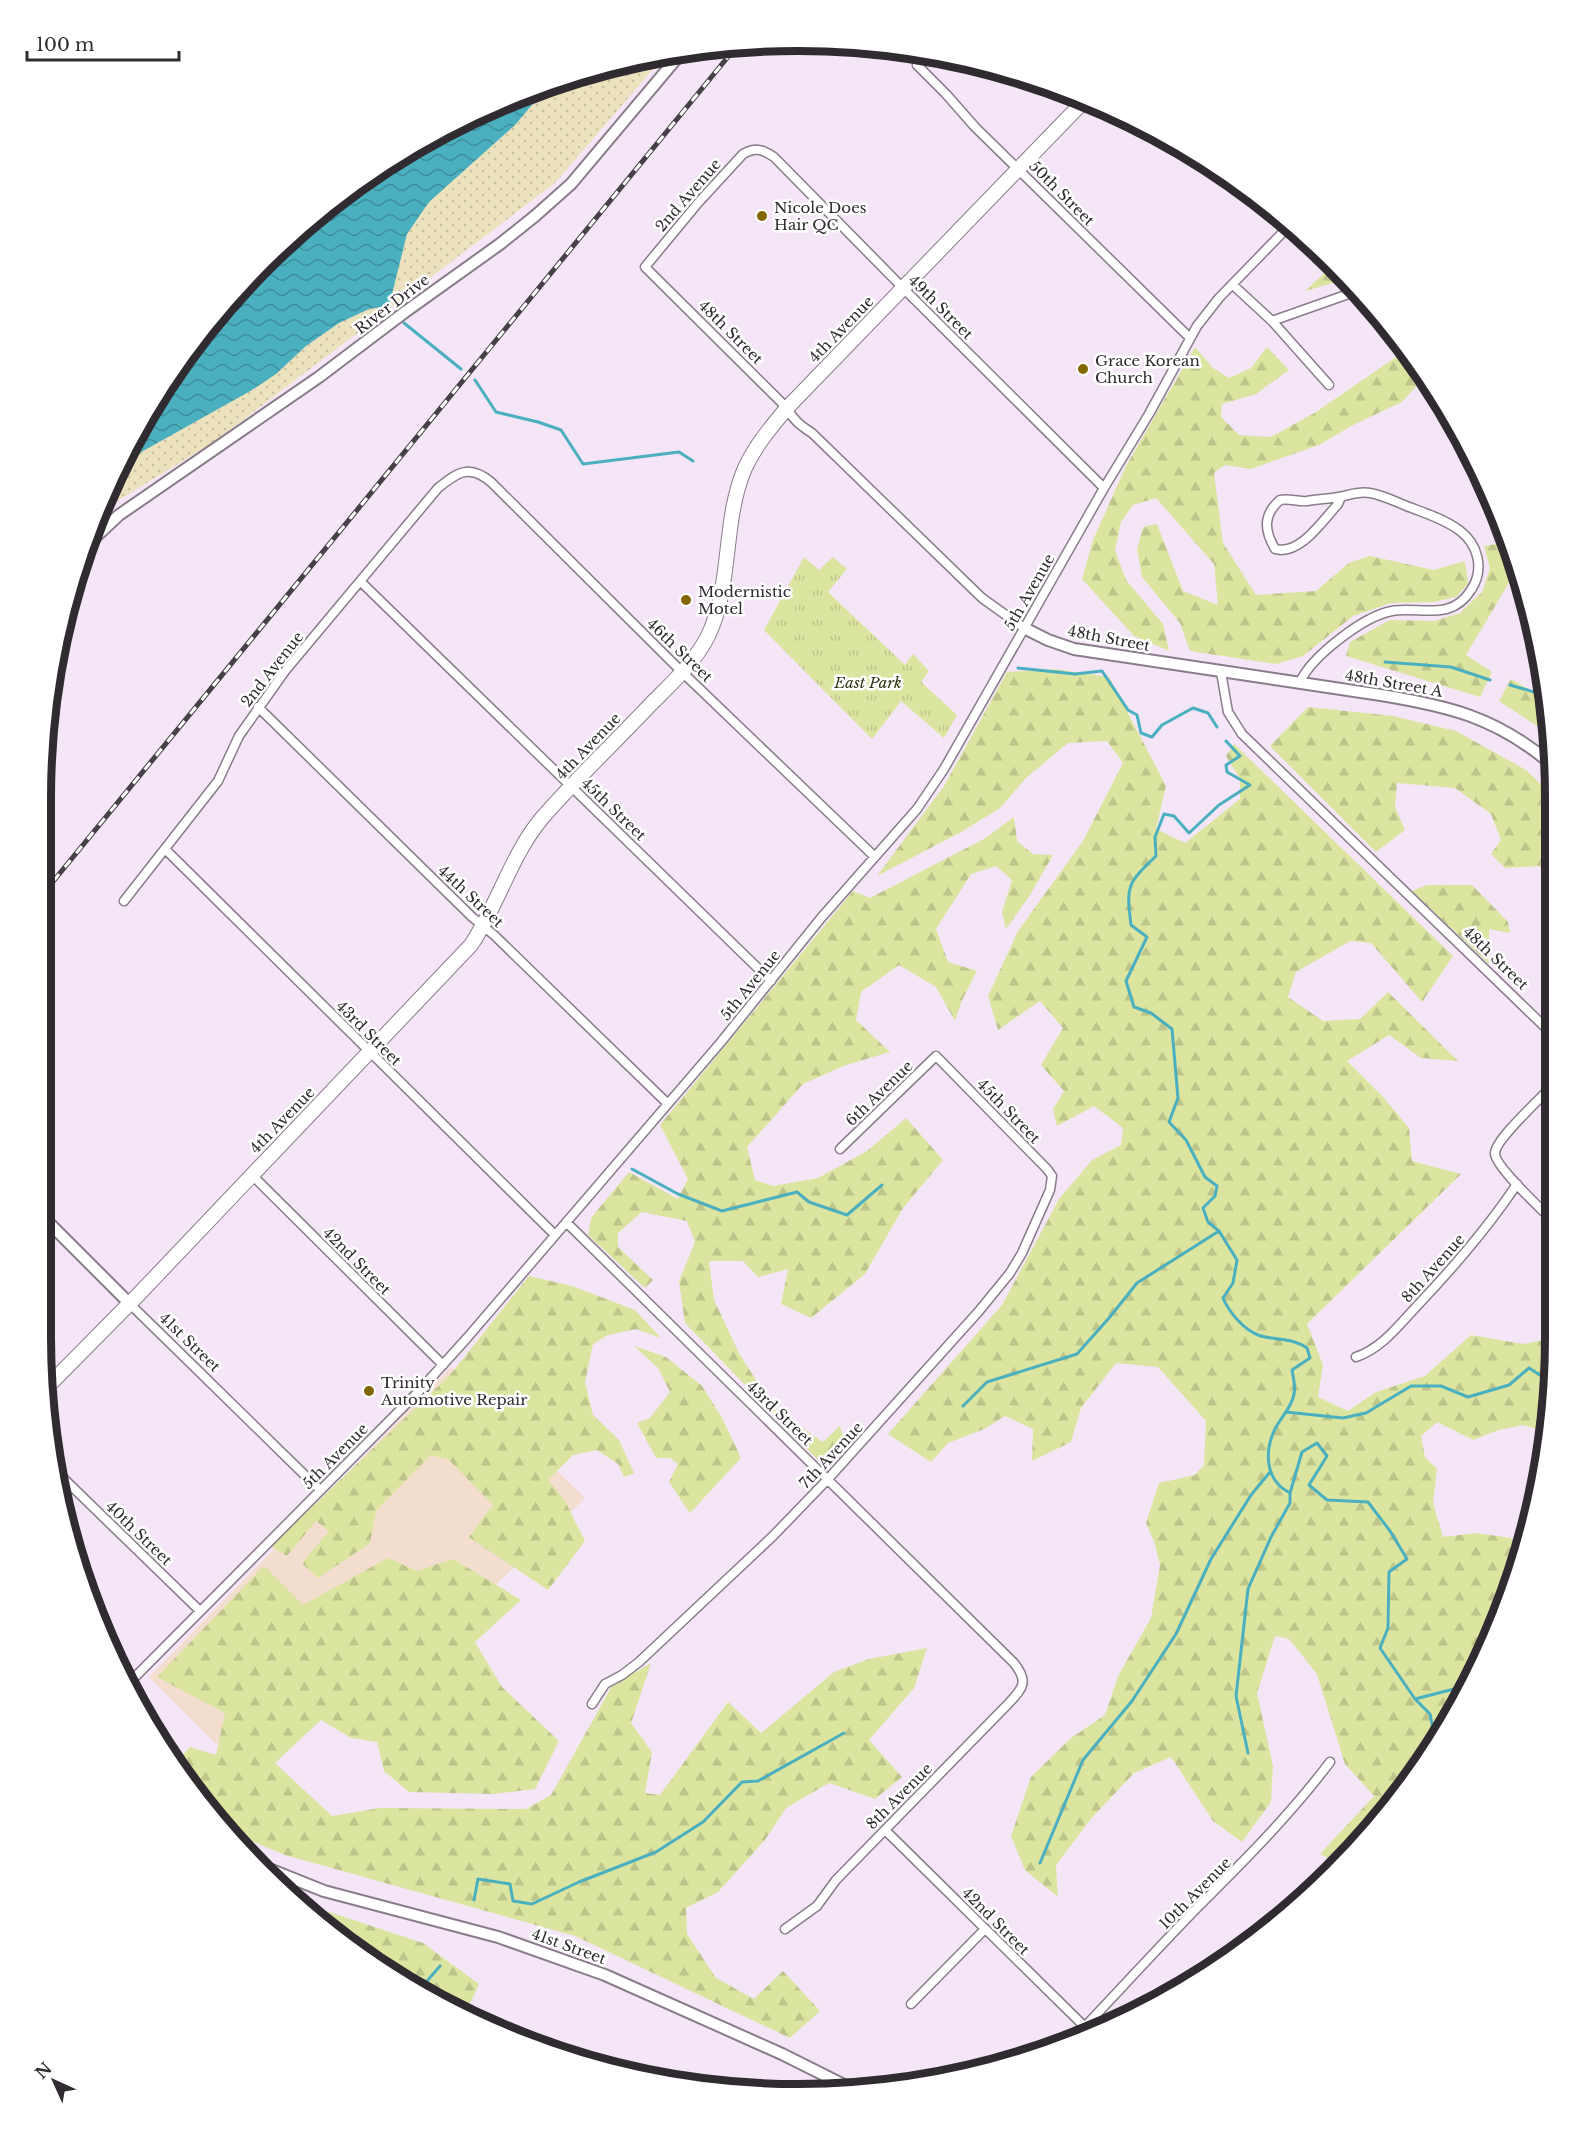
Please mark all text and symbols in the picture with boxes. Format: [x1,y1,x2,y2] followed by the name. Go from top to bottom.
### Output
[27,24,178,62] scale bar
[36,34,94,56] text: 100 m
[651,155,725,235] street label: 2nd Avenue
[1025,156,1099,230] street label: 50th Street
[774,198,867,234] place label: Nicole Does Hair QC
[755,209,769,223] marker: Nicole Does Hair QC
[351,270,433,338] street label: River Drive
[905,271,978,344] street label: 49th Street
[804,292,878,366] street label: 4th Avenue
[695,296,767,368] street label: 48th Street
[1095,351,1200,387] place label: Grace Korean Church
[1076,362,1090,376] marker: Grace Korean Church
[999,550,1059,634] street label: 5th Avenue
[698,582,791,618] place label: Modernistic Motel
[679,593,693,607] marker: Modernistic Motel
[643,614,717,686] street label: 46th Street
[1066,621,1152,655] street label: 48th Street
[237,627,307,711] street label: 2nd Avenue
[1344,665,1445,701] street label: 48th Street A
[833,673,902,692] park label: East Park
[551,709,625,783] street label: 4th Avenue
[578,773,651,845] street label: 45th Street
[434,861,508,931] street label: 44th Street
[1459,922,1533,994] street label: 48th Street
[716,946,784,1024] street label: 5th Avenue
[332,996,406,1070] street label: 43rd Street
[841,1056,917,1130] street label: 6th Avenue
[973,1075,1045,1148] street label: 45th Street
[245,1083,319,1157] street label: 4th Avenue
[319,1223,395,1299] street label: 42nd Street
[1397,1230,1469,1306] street label: 8th Avenue
[156,1308,225,1376] street label: 41st Street
[380,1373,528,1409] place label: Trinity Automotive Repair
[743,1377,817,1449] street label: 43rd Street
[362,1384,376,1398] marker: Trinity Automotive Repair
[795,1418,867,1492] street label: 7th Avenue
[298,1419,372,1493] street label: 5th Avenue
[102,1497,176,1570] street label: 40th Street
[862,1759,936,1833] street label: 8th Avenue
[1155,1853,1235,1933] street label: 10th Avenue
[958,1883,1034,1959] street label: 42nd Street
[529,1924,609,1968] street label: 41st Street
[24,2051,84,2111] north arrow
[31,2058,56,2083] text: N

